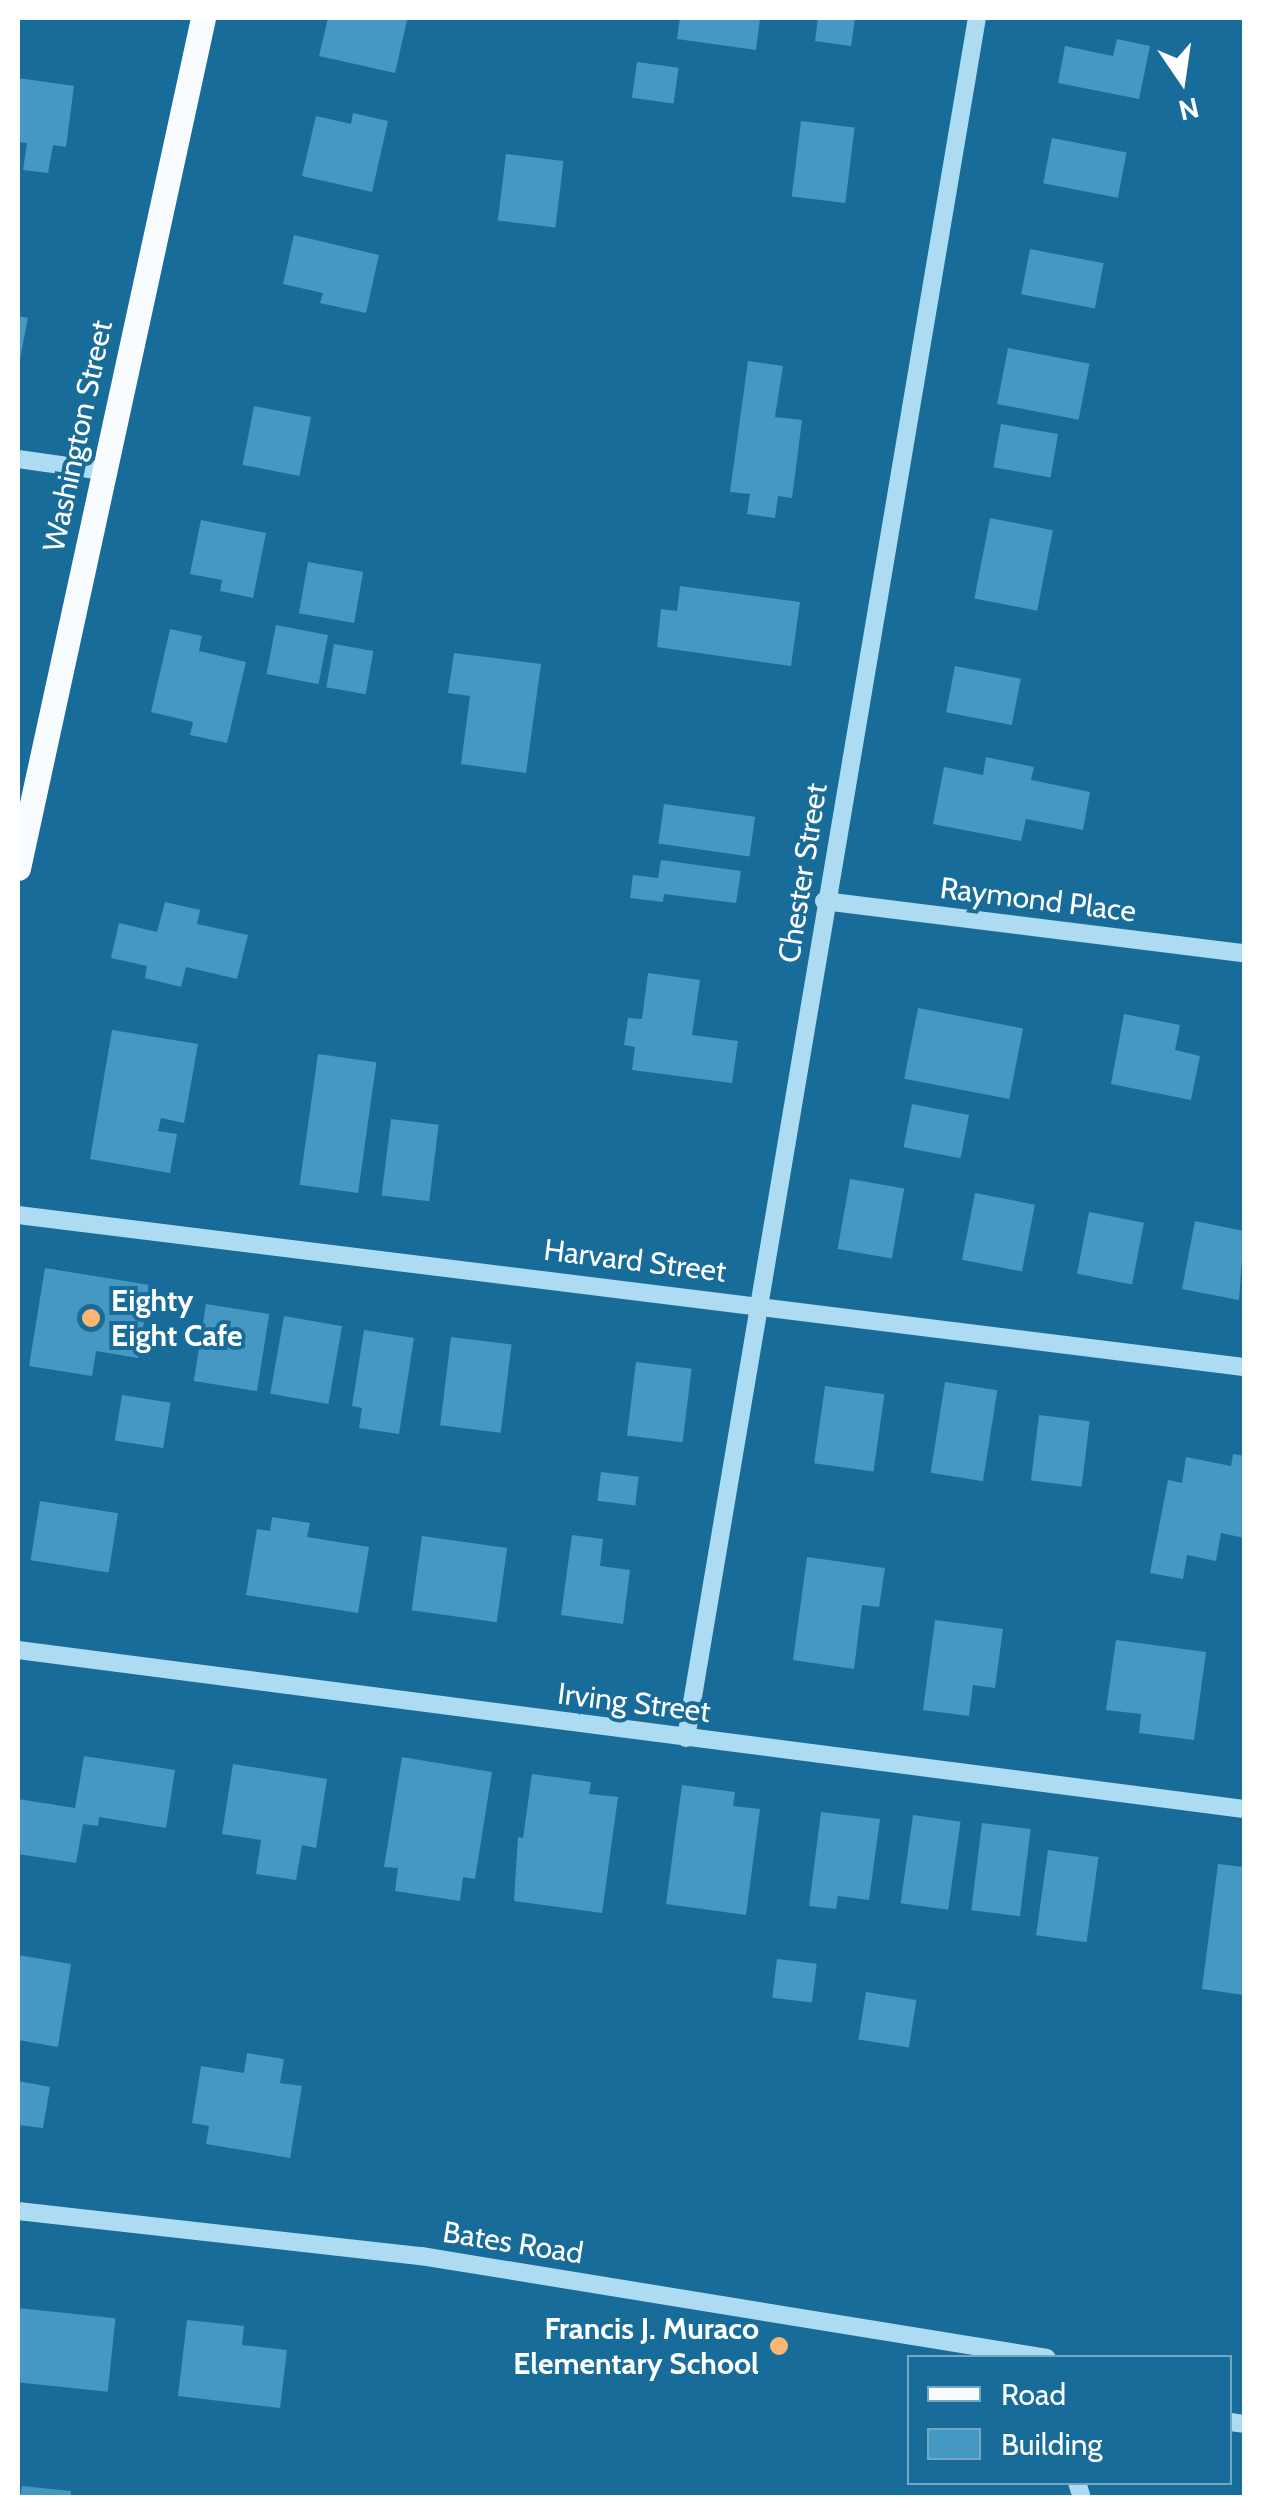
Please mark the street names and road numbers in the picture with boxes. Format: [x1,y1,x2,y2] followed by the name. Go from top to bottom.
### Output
[36,317,120,555] street label: Washington Street
[771,781,835,965] street label: Chester Street
[938,870,1138,930] street label: Raymond Place
[542,1232,728,1290] street label: Harvard Street
[556,1676,712,1730] street label: Irving Street
[440,2214,586,2272] street label: Bates Road

